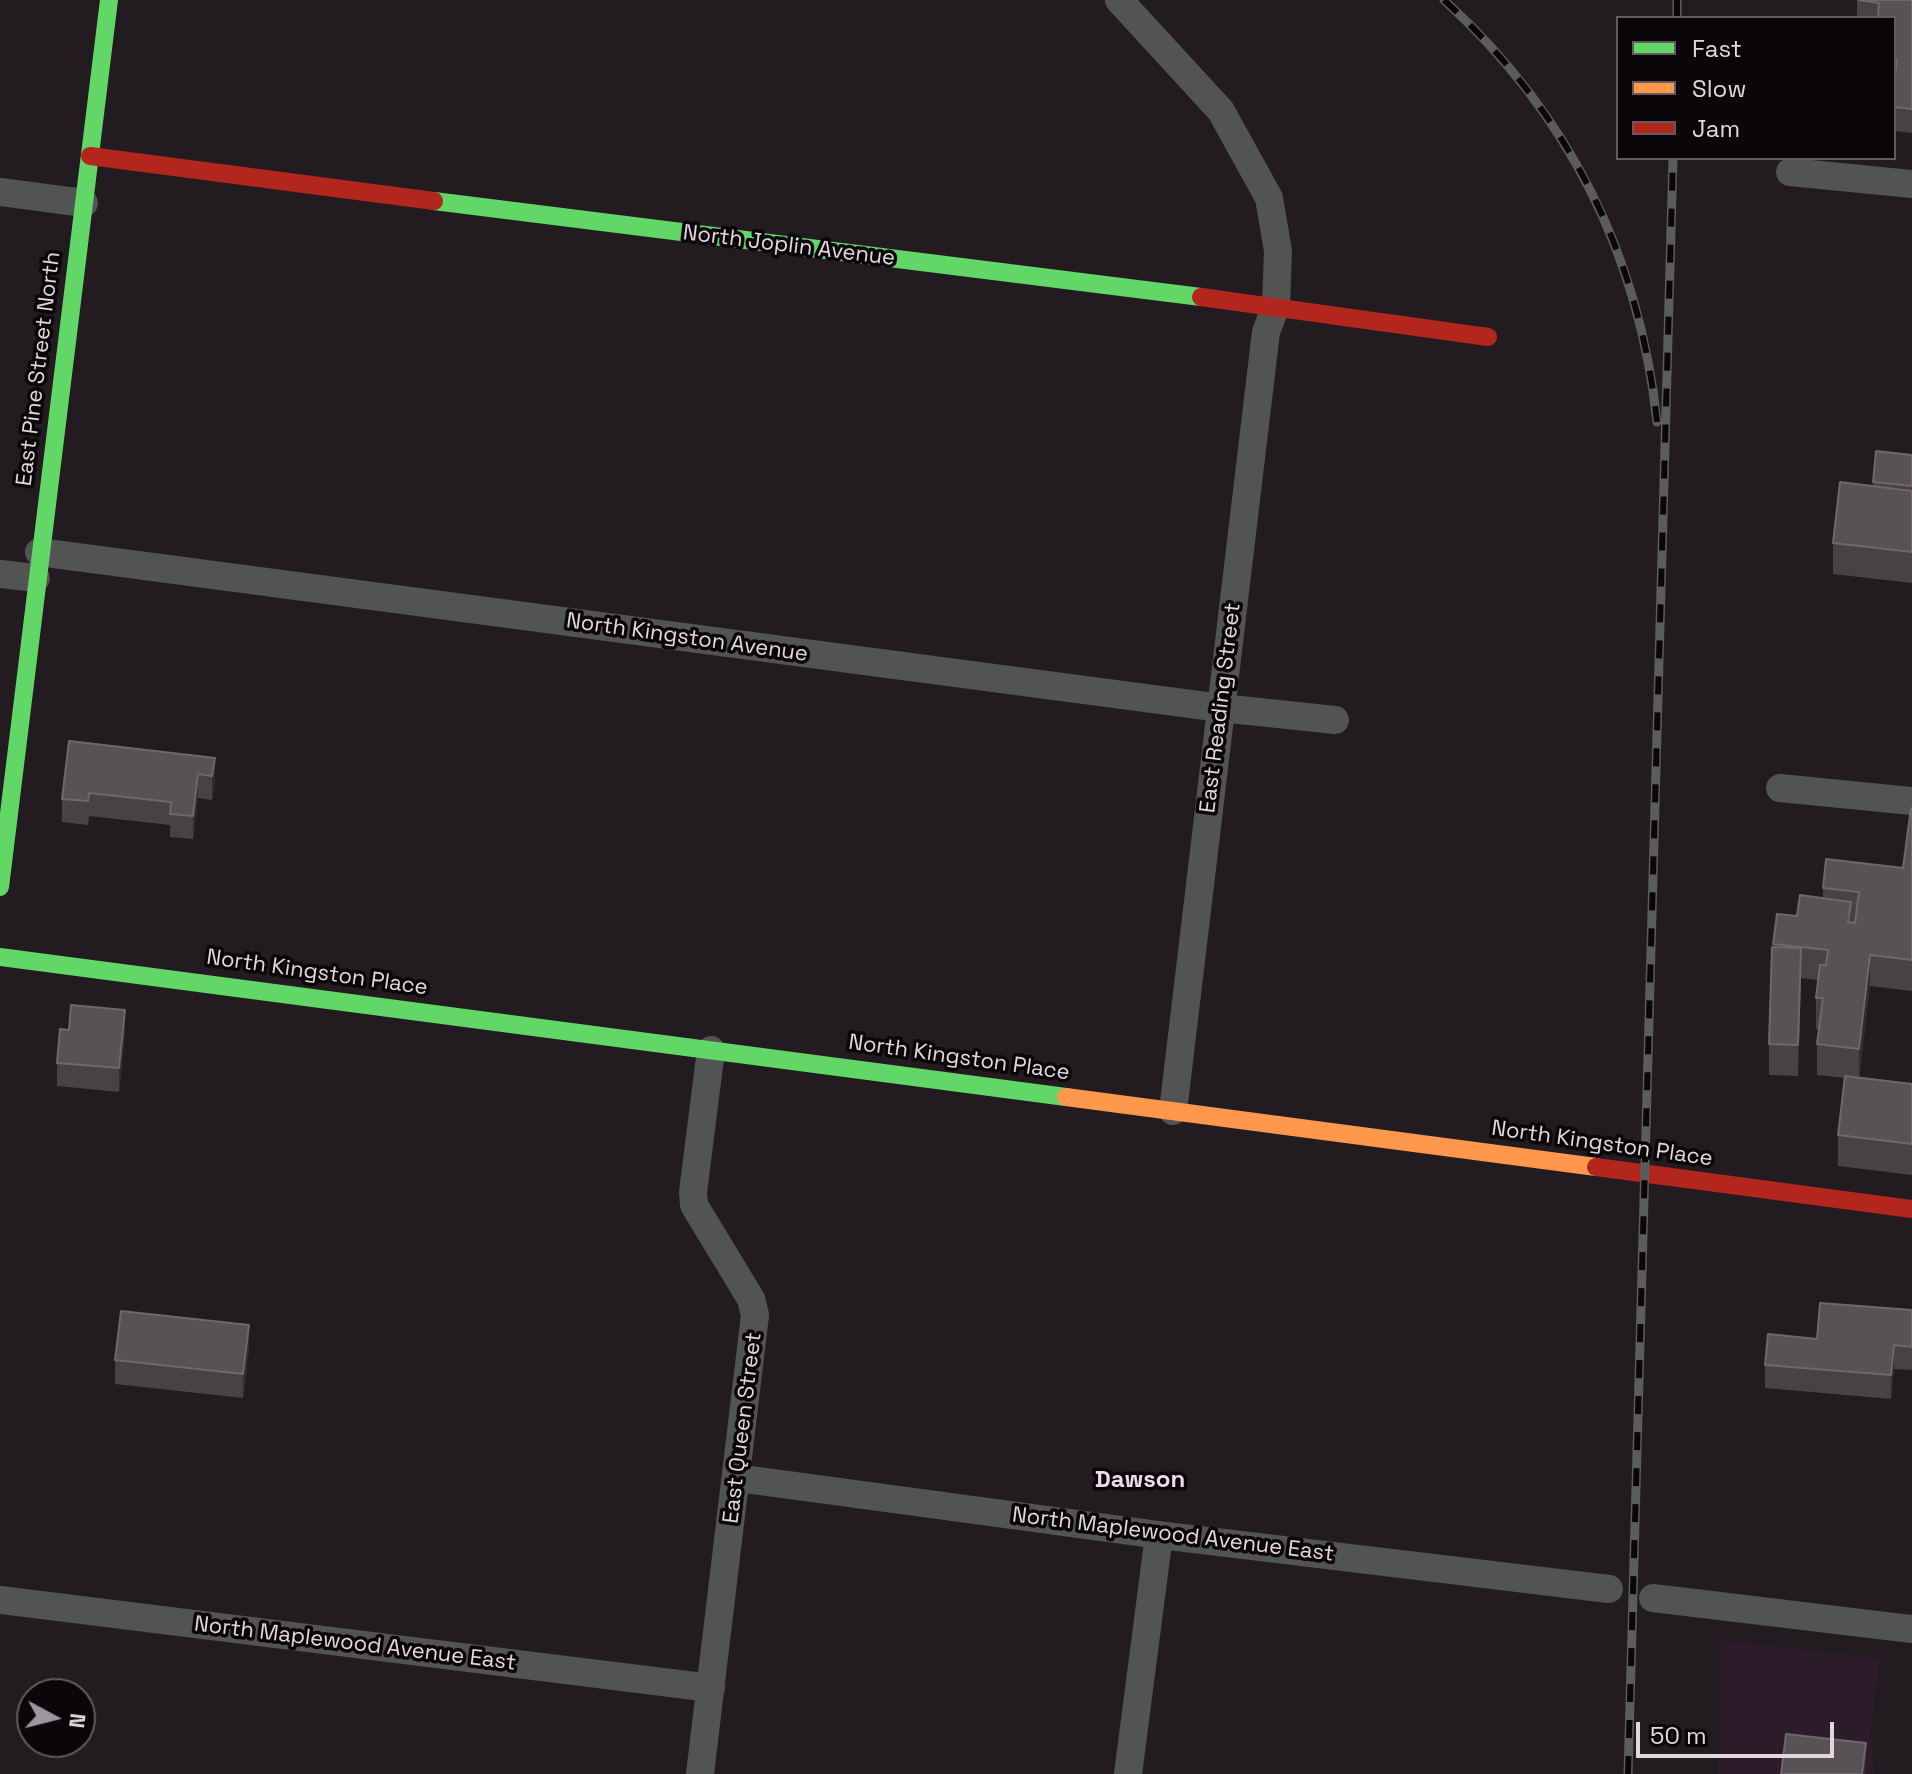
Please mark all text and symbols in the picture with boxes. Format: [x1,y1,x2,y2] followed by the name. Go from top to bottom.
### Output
[1616,16,1896,160] legend
[1692,33,1742,64] text: Fast
[1692,73,1746,104] text: Slow
[1692,113,1740,144] text: Jam
[681,220,897,272] street label: North Joplin Avenue
[12,250,66,488] street label: East Pine Street North
[1195,601,1247,815] street label: East Reading Street
[565,608,809,668] street label: North Kingston Avenue
[205,944,429,1002] street label: North Kingston Place
[847,1029,1071,1087] street label: North Kingston Place
[1490,1115,1714,1173] street label: North Kingston Place
[718,1331,768,1525] street label: East Queen Street
[1095,1466,1185,1494] district label: Dawson
[1011,1502,1335,1568] street label: North Maplewood Avenue East
[193,1611,517,1677] street label: North Maplewood Avenue East
[16,1678,96,1758] north arrow
[1640,1706,1838,1756] scale bar
[63,1712,93,1730] text: N
[1650,1720,1707,1751] text: 50 m

